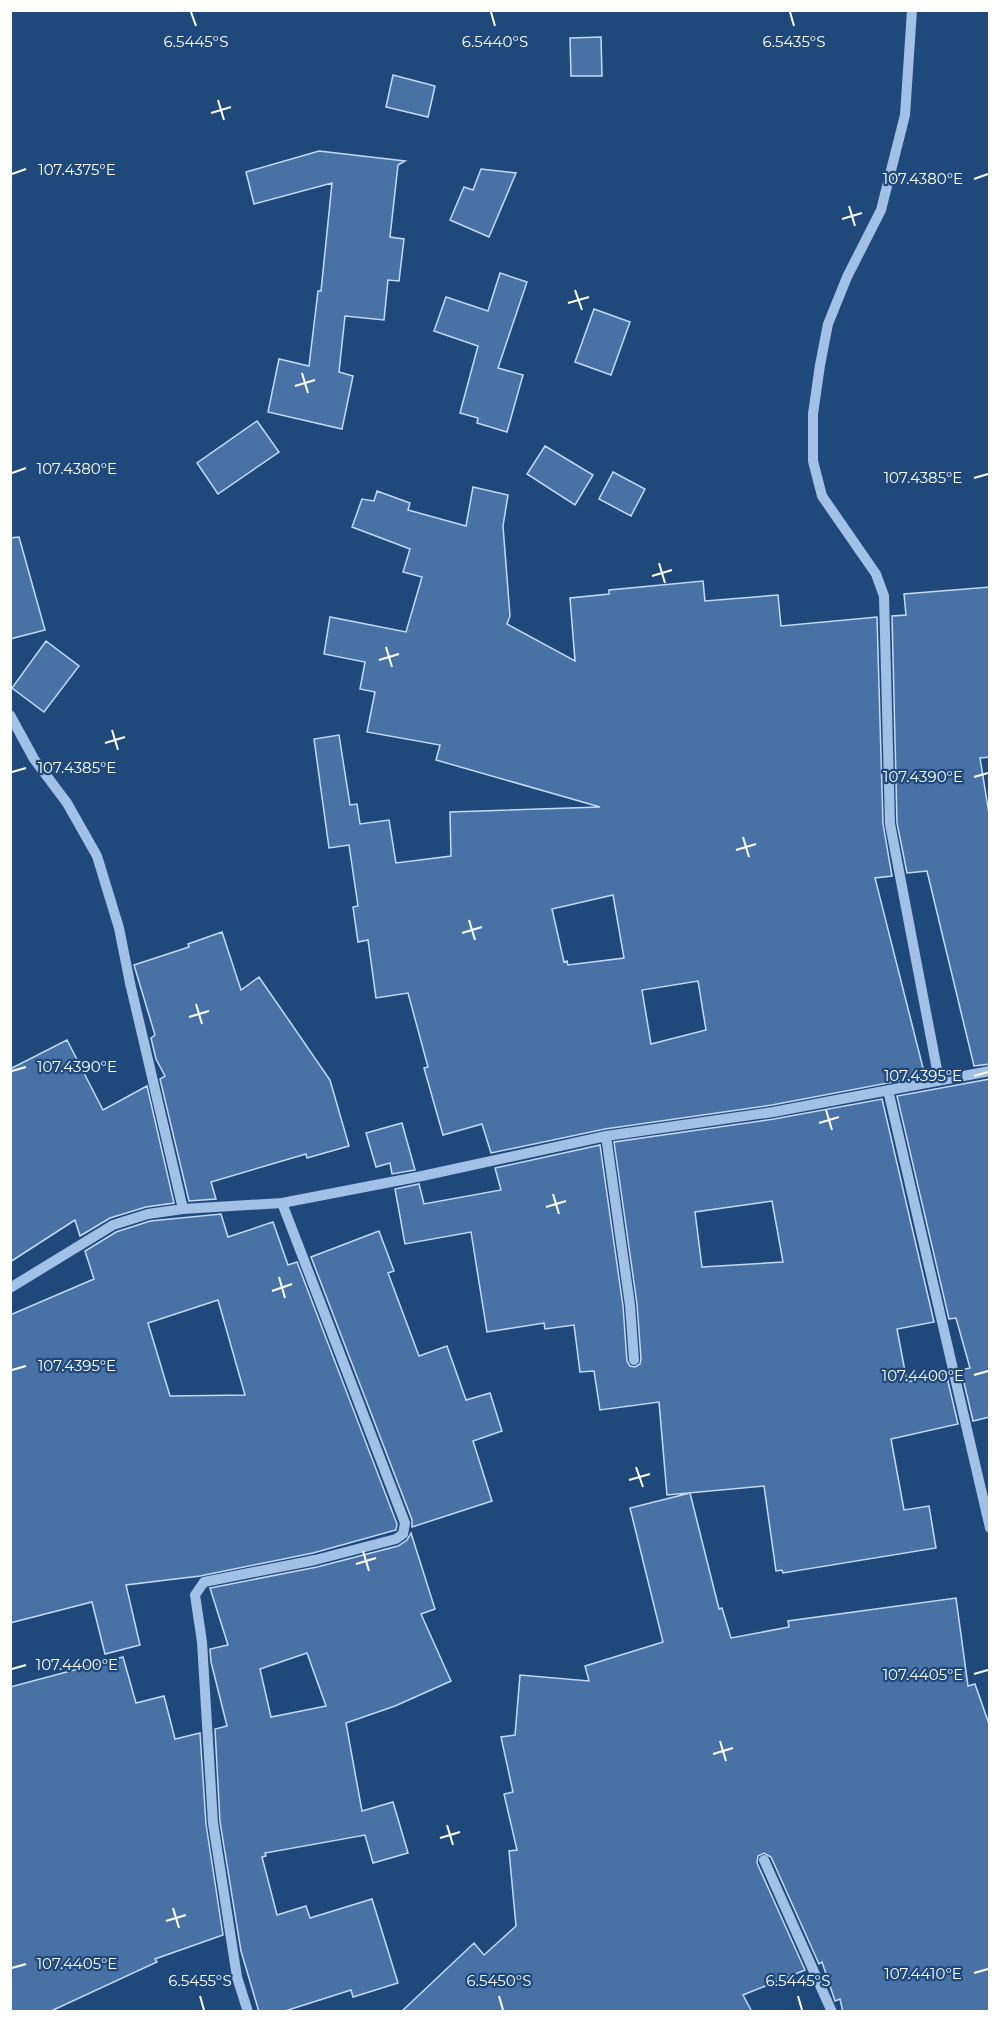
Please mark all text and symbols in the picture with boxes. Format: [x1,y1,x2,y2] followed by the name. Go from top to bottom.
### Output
[164,32,228,51] text: 6.5445°S
[462,32,528,51] text: 6.5440°S
[762,32,826,51] text: 6.5435°S
[38,160,116,179] text: 107.4375°E
[883,169,963,188] text: 107.4380°E
[37,459,117,478] text: 107.4380°E
[884,468,962,487] text: 107.4385°E
[38,758,116,777] text: 107.4385°E
[883,767,963,786] text: 107.4390°E
[37,1057,117,1076] text: 107.4390°E
[884,1066,962,1085] text: 107.4395°E
[38,1356,116,1375] text: 107.4395°E
[882,1366,964,1385] text: 107.4400°E
[36,1655,118,1674] text: 107.4400°E
[883,1665,963,1684] text: 107.4405°E
[37,1954,117,1973] text: 107.4405°E
[884,1964,962,1983] text: 107.4410°E
[168,1971,232,1990] text: 6.5455°S
[466,1971,532,1990] text: 6.5450°S
[766,1971,830,1990] text: 6.5445°S

